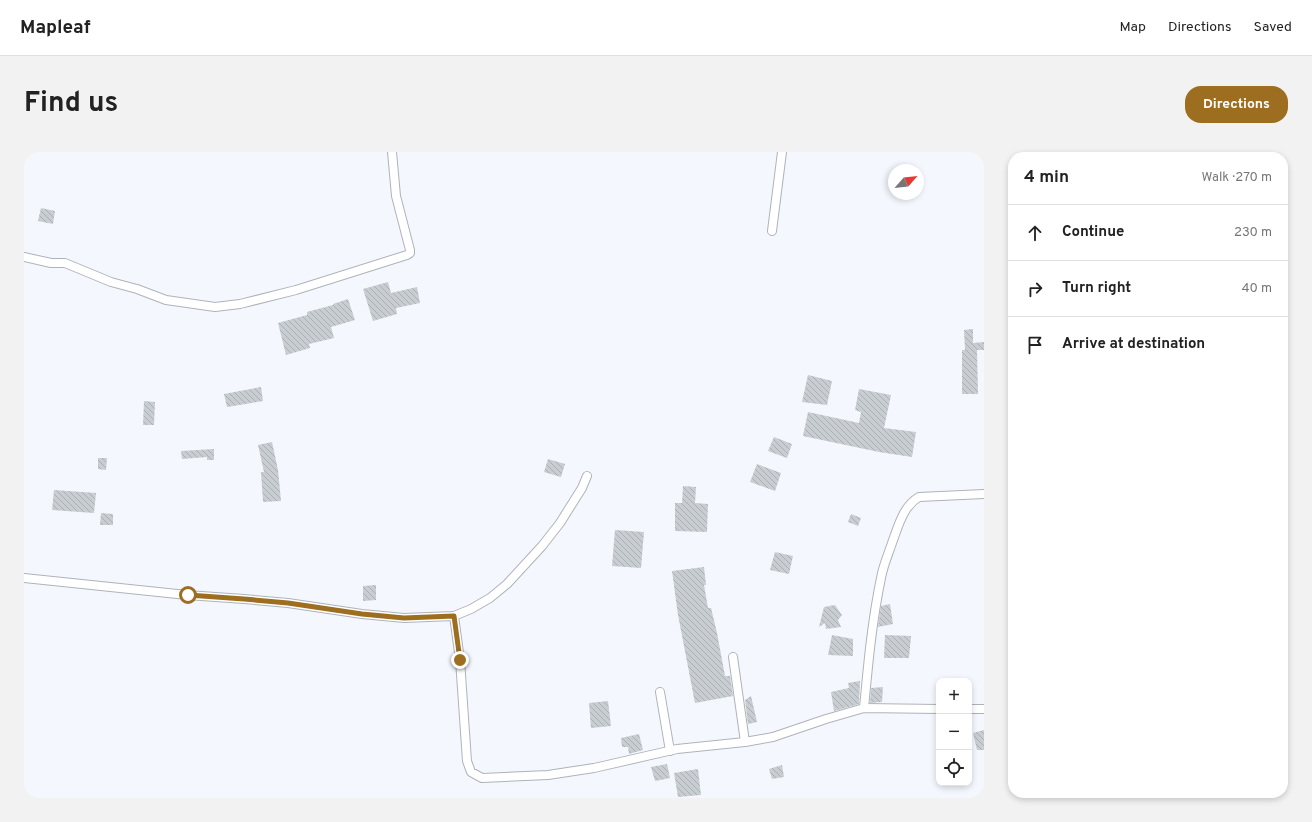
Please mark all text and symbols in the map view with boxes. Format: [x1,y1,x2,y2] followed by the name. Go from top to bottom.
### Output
[20,16,91,40] text: Mapleaf
[1120,19,1146,36] text: Map
[1168,19,1232,36] text: Directions
[1254,19,1292,36] text: Saved
[24,86,118,122] text: Find us
[1185,86,1288,123] button: Directions
[888,164,924,200] north arrow
[1024,167,1069,189] text: 4 min
[1202,170,1272,186] text: Walk · 270 m
[1024,222,1046,244] icon: ahead
[1062,223,1124,242] text: Continue
[1234,225,1272,241] text: 230 m
[1024,278,1046,300] icon: right
[1062,279,1131,298] text: Turn right
[1242,281,1272,297] text: 40 m
[1024,334,1046,356] icon: arrive
[1062,335,1205,354] text: Arrive at destination
[179,586,197,604] route start
[451,651,469,669] route end
[936,678,972,786] map controls
[936,678,972,714] button: +
[936,714,972,750] button: −
[936,750,972,786] button: locate

